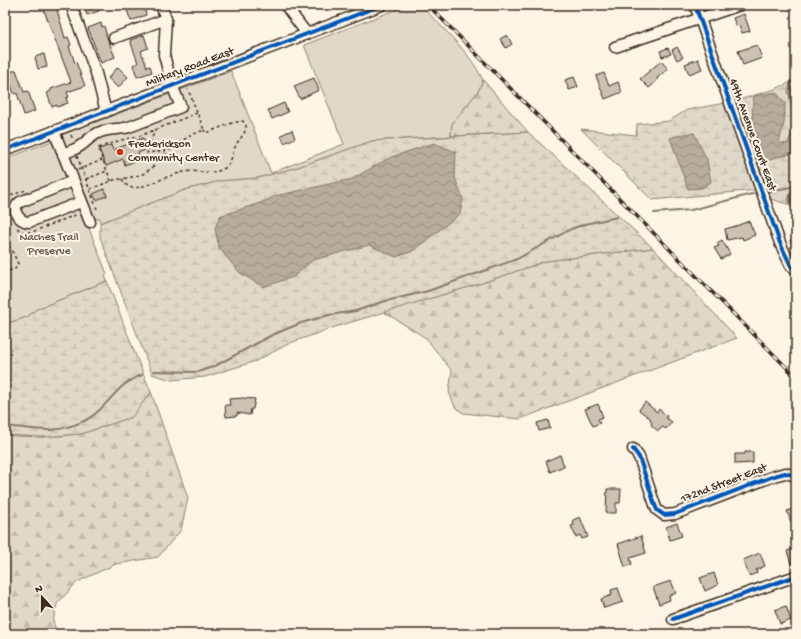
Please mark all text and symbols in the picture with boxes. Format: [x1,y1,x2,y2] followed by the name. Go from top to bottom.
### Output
[144,44,237,91] street label: Military Road East
[725,77,779,194] street label: 49th Avenue Court East
[127,138,221,166] place label: Frederickson Community Center
[115,147,125,157] marker: Frederickson Community Center
[19,231,79,259] park label: Naches Trail Preserve
[678,461,770,507] street label: 172nd Street East
[22,577,62,617] north arrow
[34,583,45,596] text: N

